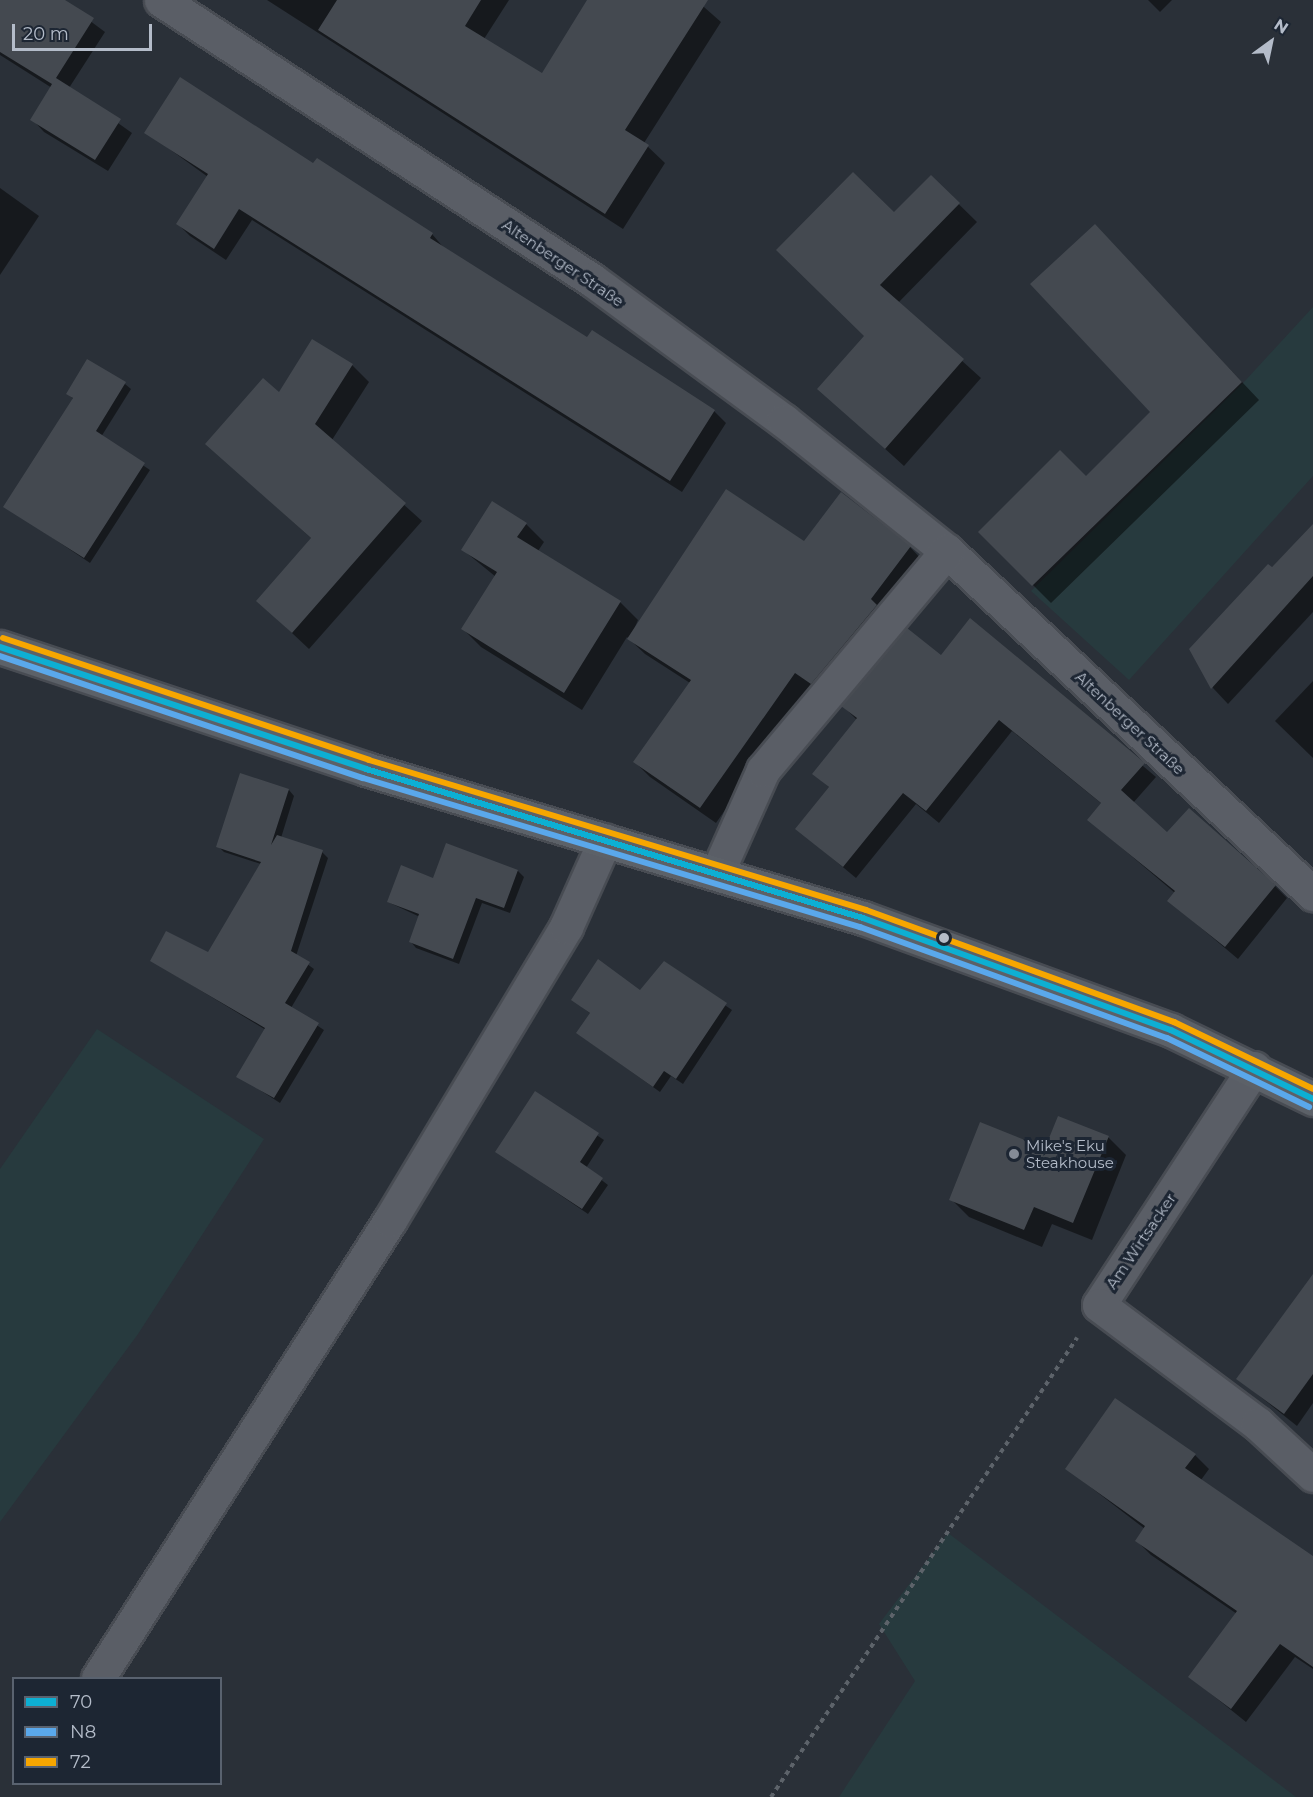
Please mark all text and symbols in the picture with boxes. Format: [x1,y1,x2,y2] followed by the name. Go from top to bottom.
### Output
[15,12,154,50] scale bar
[1241,12,1301,72] north arrow
[1270,15,1292,38] text: N
[23,23,69,45] text: 20 m
[499,216,627,310] street label: Altenberger Straße
[1072,668,1188,778] street label: Altenberger Straße
[938,932,950,944] unlabelled marker
[1026,1136,1114,1171] place label: Mike's Eku Steakhouse
[1007,1147,1021,1161] marker: Mike's Eku Steakhouse
[1102,1190,1180,1292] street label: Am Wirtsacker
[12,1677,222,1785] legend
[70,1691,92,1713] text: 70
[70,1721,96,1743] text: N8
[70,1751,91,1773] text: 72

